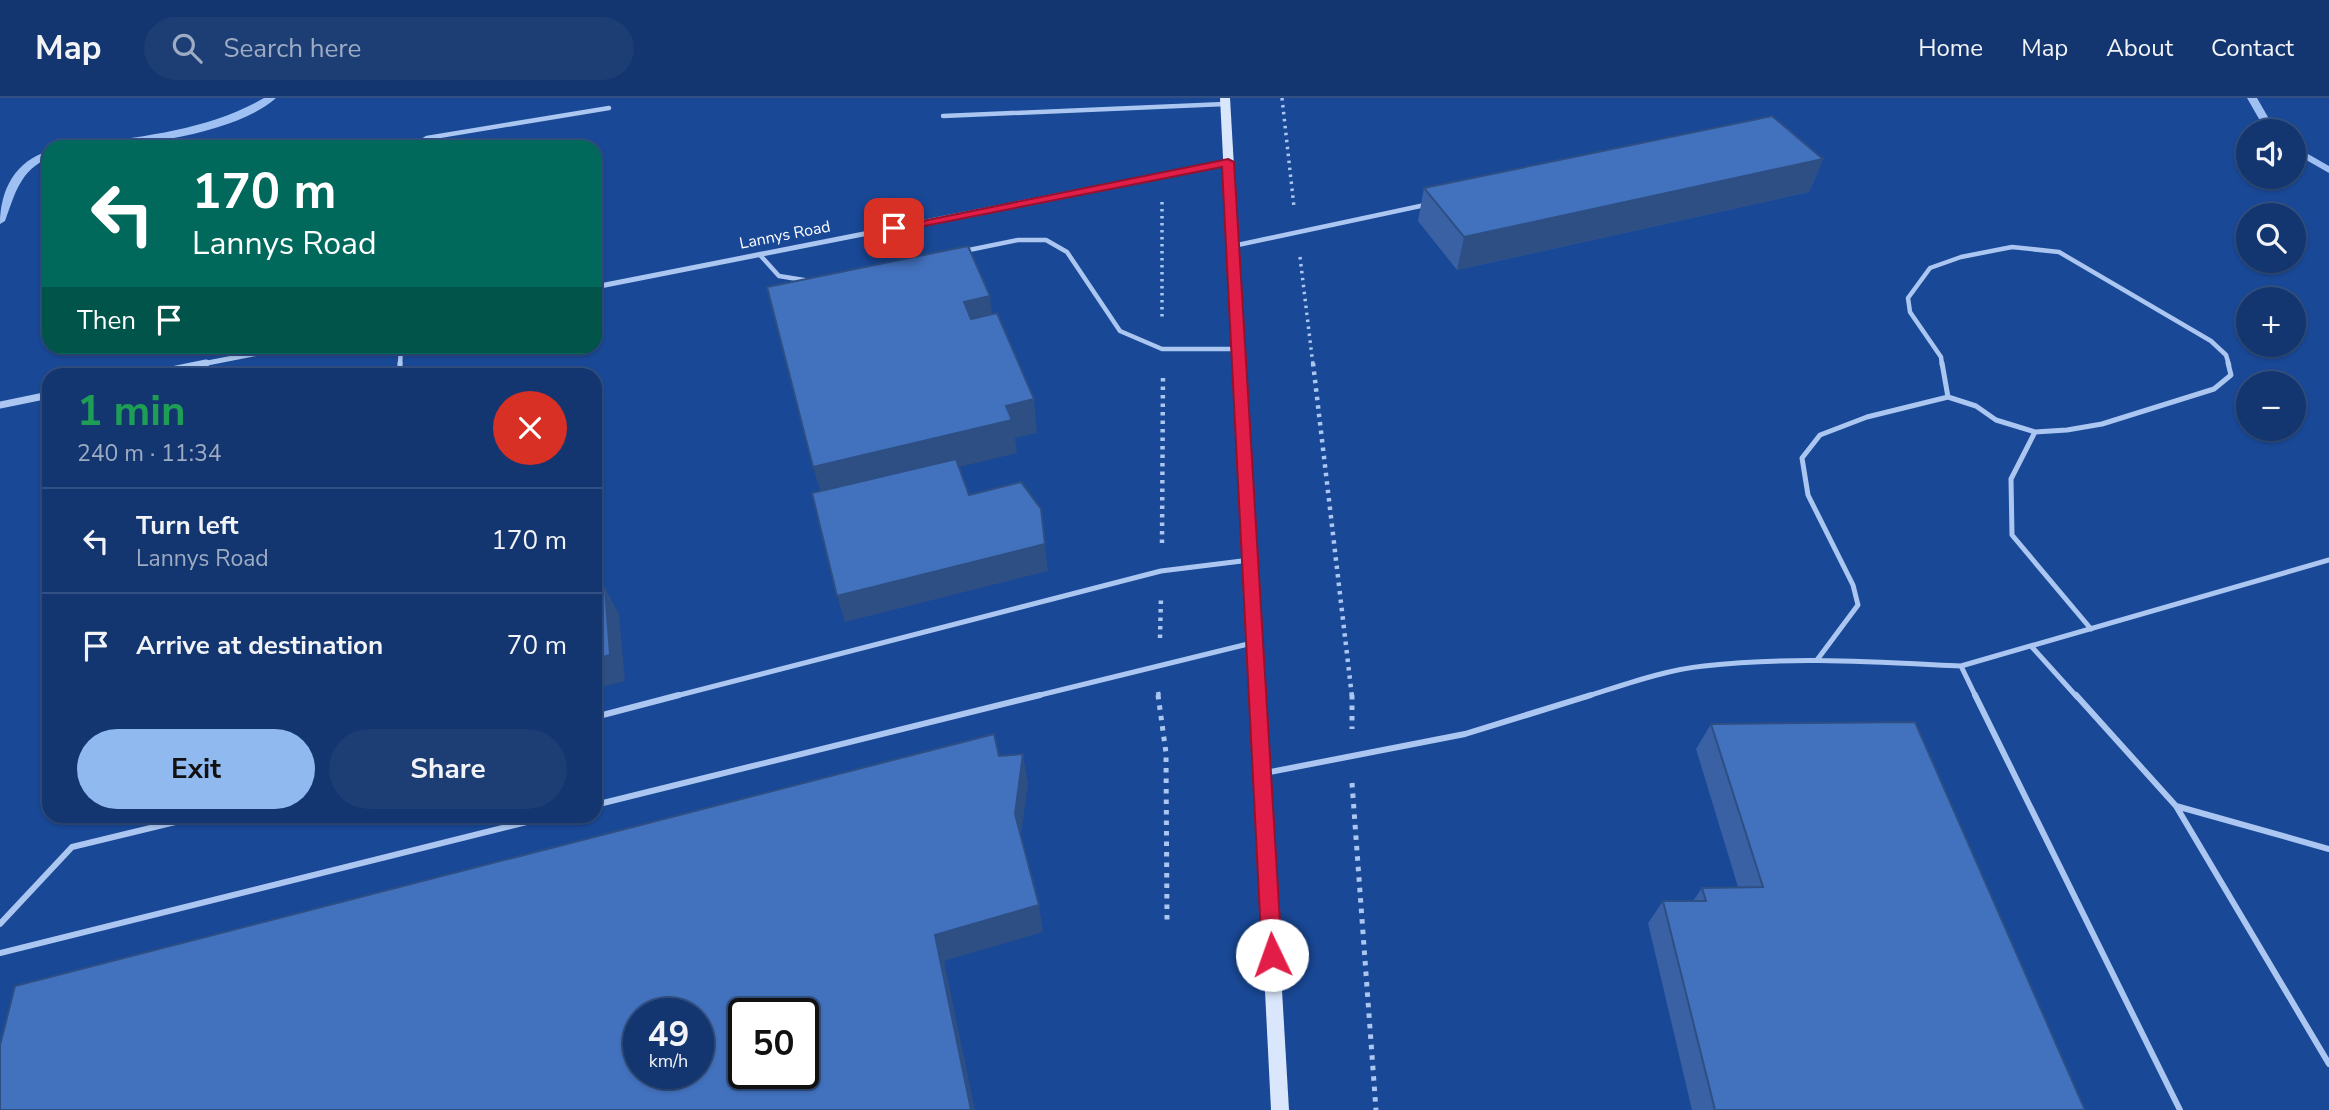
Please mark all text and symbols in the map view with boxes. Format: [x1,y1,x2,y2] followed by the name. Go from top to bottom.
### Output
[144,17,634,80] search box
[35,26,102,71] text: Map
[168,29,206,67] icon: search
[224,31,361,66] text: Search here
[1918,32,1983,64] text: Home
[2021,32,2068,64] text: Map
[2106,32,2173,64] text: About
[2211,32,2294,64] text: Contact
[2236,119,2306,441] map controls
[2236,119,2306,189] button: sound
[192,158,336,225] text: 170 m
[77,168,168,259] icon: left
[864,198,924,258] pin
[2236,203,2306,273] button: search
[875,209,913,247] icon: arrive
[738,215,832,255] street label: Lannys Road
[192,222,377,265] text: Lannys Road
[2236,287,2306,357] button: +
[150,301,188,339] icon: arrive
[77,303,136,338] text: Then
[2236,371,2306,441] button: −
[77,383,186,440] text: 1 min
[493,391,567,465] button: close
[77,438,222,469] text: 240 m · 11:34
[136,508,239,543] text: Turn left
[77,522,115,560] icon: left
[491,523,567,558] text: 170 m
[136,543,269,574] text: Lannys Road
[77,627,115,665] icon: arrive
[136,628,383,663] text: Arrive at destination
[507,628,567,663] text: 70 m
[77,729,315,809] button: Exit
[329,729,567,809] button: Share
[1235,918,1309,992] position arrow
[728,998,819,1089] speed limit sign: 50
[647,1011,690,1058] text: 49
[649,1049,688,1073] text: km/h

